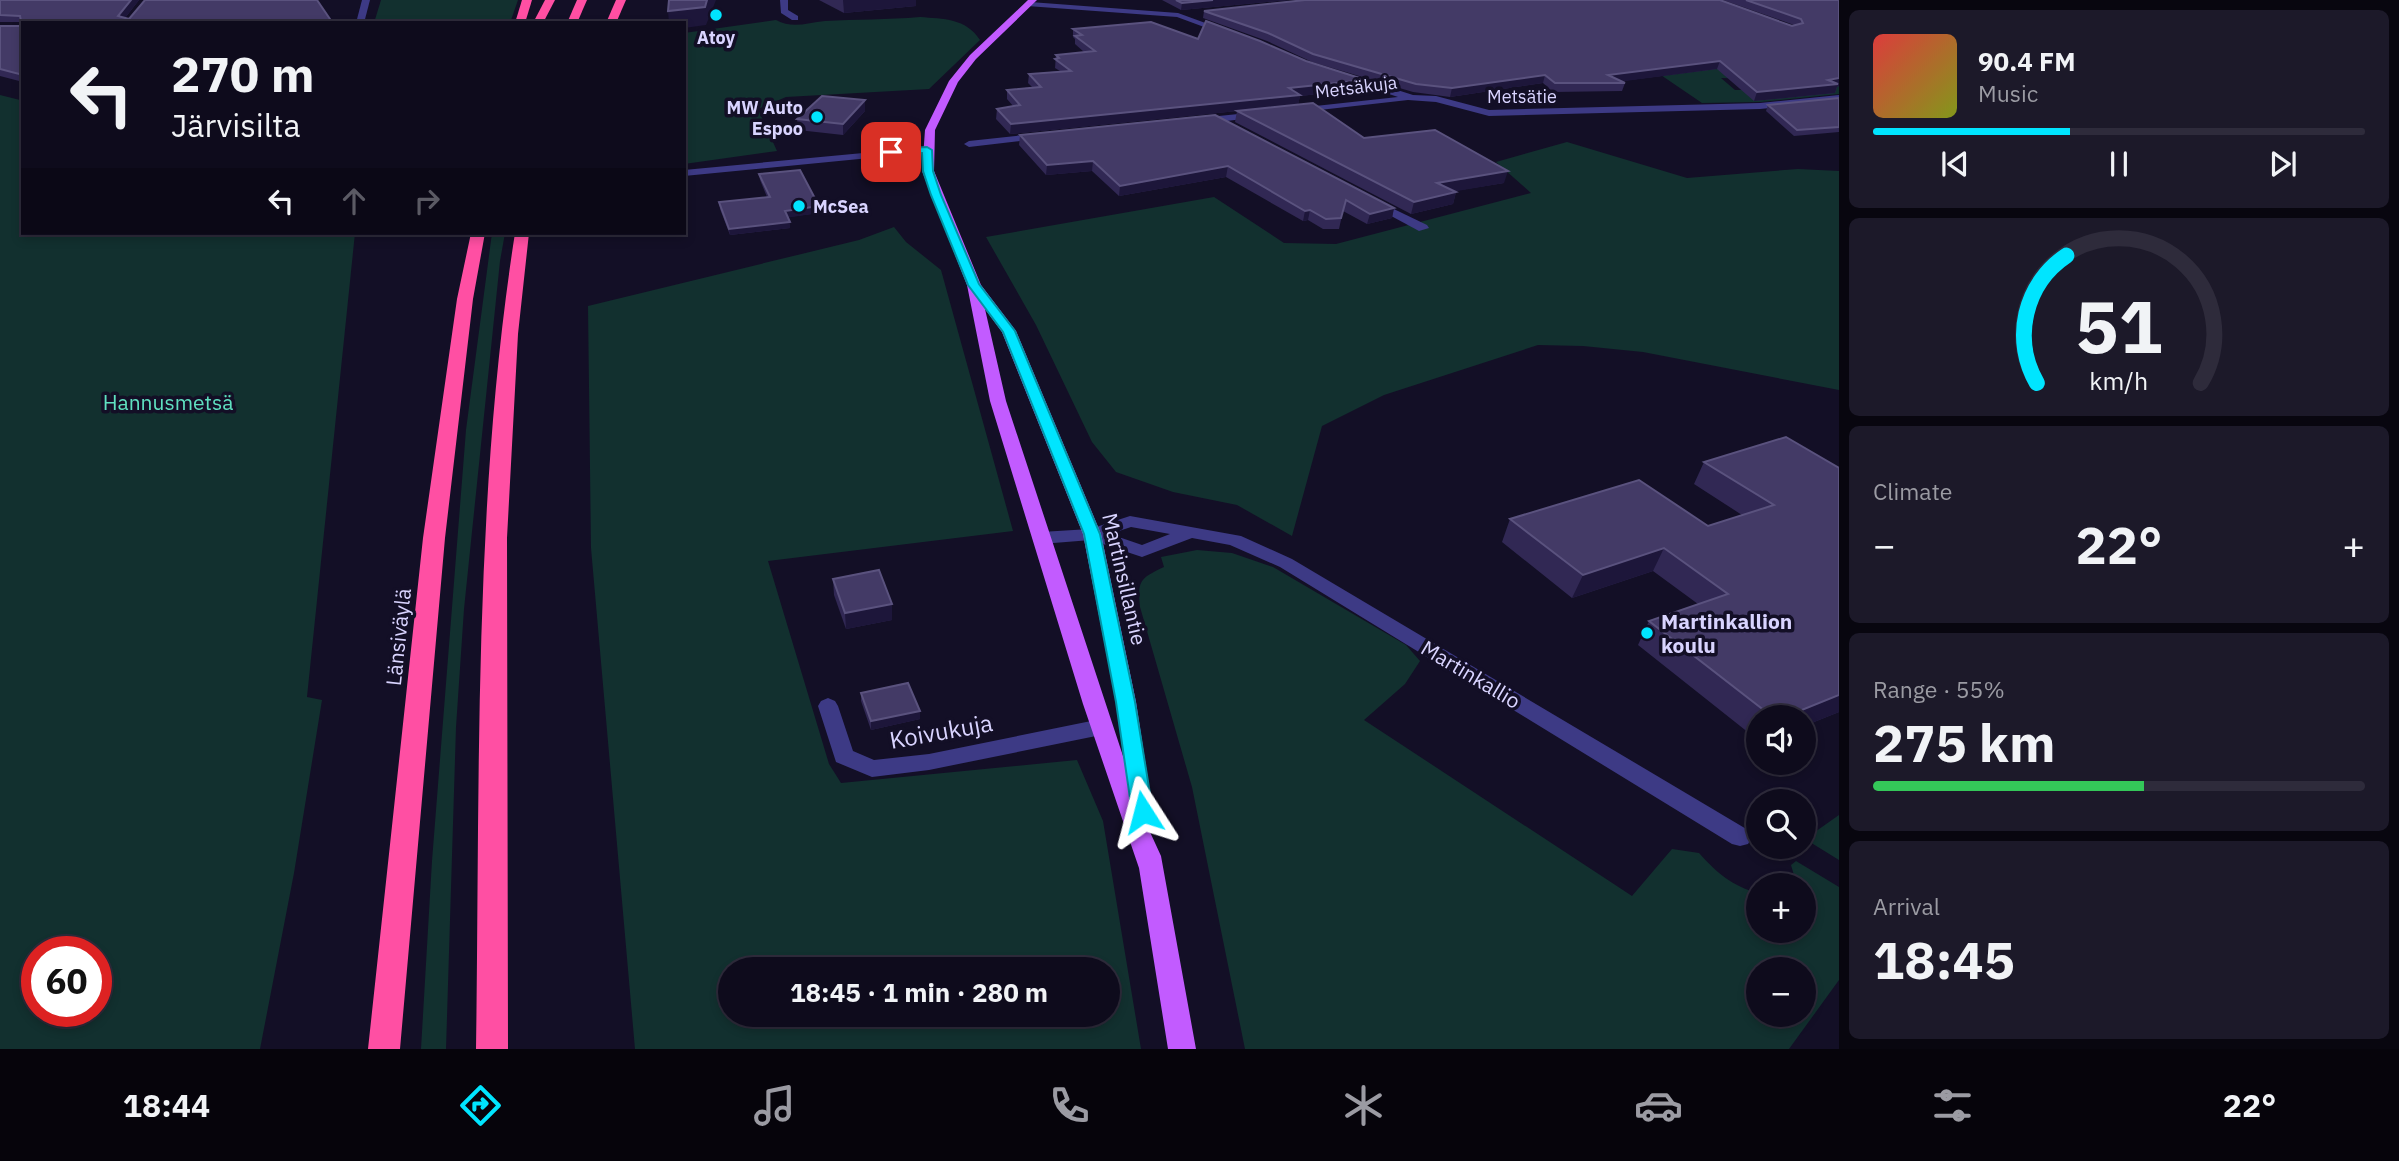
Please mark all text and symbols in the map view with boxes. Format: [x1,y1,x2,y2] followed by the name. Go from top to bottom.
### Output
[708,7,724,23] marker: Atoy
[697,26,736,49] place label: Atoy
[171,42,315,105] text: 270 m
[1978,44,2076,78] text: 90.4 FM
[56,49,147,140] icon: left
[1313,70,1399,103] street label: Metsäkuja
[1978,78,2038,108] text: Music
[1487,85,1557,108] street label: Metsätie
[726,96,803,140] place label: MW Auto Espoo
[171,104,301,146] text: Järvisilta
[809,109,825,125] marker: MW Auto Espoo
[861,122,921,182] pin
[872,133,910,171] icon: arrive
[1936,145,1974,183] icon: previous
[2100,145,2138,183] icon: pause
[2264,145,2302,183] icon: next
[262,182,300,220] icon: left
[335,182,373,220] icon: ahead
[408,182,446,220] icon: right
[813,195,869,218] place label: McSea
[791,198,807,214] marker: McSea
[2075,278,2163,373] text: 51
[2090,363,2148,396] text: km/h
[103,388,233,416] park label: Hannusmetsä
[1873,476,1952,506] text: Climate
[1096,510,1154,648] street label: Martinsillantie
[2076,511,2162,578] text: 22°
[1873,520,1896,569] text: −
[2342,520,2365,569] text: +
[379,587,417,687] street label: Länsiväylä
[1661,607,1792,659] place label: Martinkallion koulu
[1639,625,1655,641] marker: Martinkallion koulu
[1416,633,1526,715] street label: Martinkallio
[1873,674,2005,704] text: Range · 55%
[1746,705,1816,1027] map controls
[1746,705,1816,775] button: sound
[887,706,995,756] street label: Koivukuja
[1873,709,2055,776] text: 275 km
[1106,775,1180,849] position arrow
[1746,789,1816,859] button: search
[1746,873,1816,943] button: +
[1873,891,1940,921] text: Arrival
[1873,926,2015,993] text: 18:45
[21,936,112,1027] speed limit sign: 60
[1746,957,1816,1027] button: −
[790,975,1048,1009] text: 18:45 · 1 min · 280 m
[456,1081,505,1130] icon: directions
[750,1081,799,1130] icon: music
[1045,1081,1094,1130] icon: phone
[1339,1081,1388,1130] icon: climate
[1634,1081,1683,1130] icon: car
[1928,1081,1977,1130] icon: filters
[123,1084,210,1126] text: 18:44
[2223,1084,2276,1126] text: 22°

